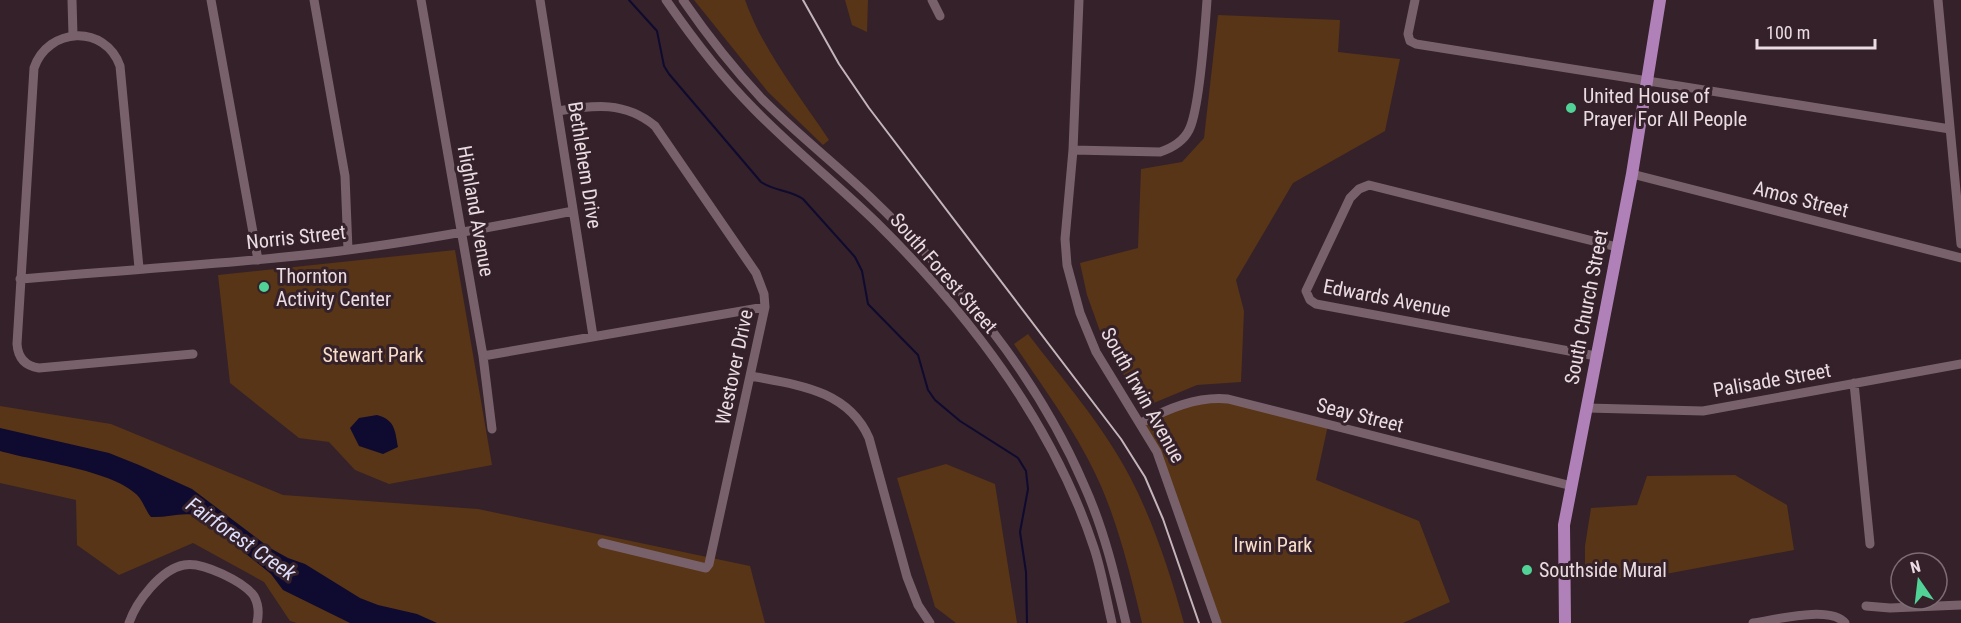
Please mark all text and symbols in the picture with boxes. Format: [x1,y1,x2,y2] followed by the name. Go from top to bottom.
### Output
[1757,12,1876,50] scale bar
[1766,22,1810,43] text: 100 m
[1583,84,1747,131] place label: United House of Prayer For All People
[563,100,607,230] street label: Bethlehem Drive
[1564,101,1578,115] marker: United House of Prayer For All People
[453,144,499,278] street label: Highland Avenue
[1751,176,1851,222] street label: Amos Street
[885,208,1003,338] street label: South Forest Street
[245,220,347,254] street label: Norris Street
[1559,227,1613,386] street label: South Church Street
[276,264,391,311] place label: Thornton Activity Center
[1321,274,1453,322] street label: Edwards Avenue
[257,280,271,294] marker: Thornton Activity Center
[710,307,758,427] street label: Westover Drive
[1096,323,1190,467] street label: South Irwin Avenue
[323,343,424,367] park label: Stewart Park
[1711,358,1833,402] street label: Palisade Street
[1314,393,1406,437] street label: Seay Street
[182,492,301,586] water label: Fairforest Creek
[1234,533,1312,557] park label: Irwin Park
[1889,551,1949,611] north arrow
[1908,557,1923,577] text: N
[1539,558,1667,582] place label: Southside Mural
[1520,563,1534,577] marker: Southside Mural

